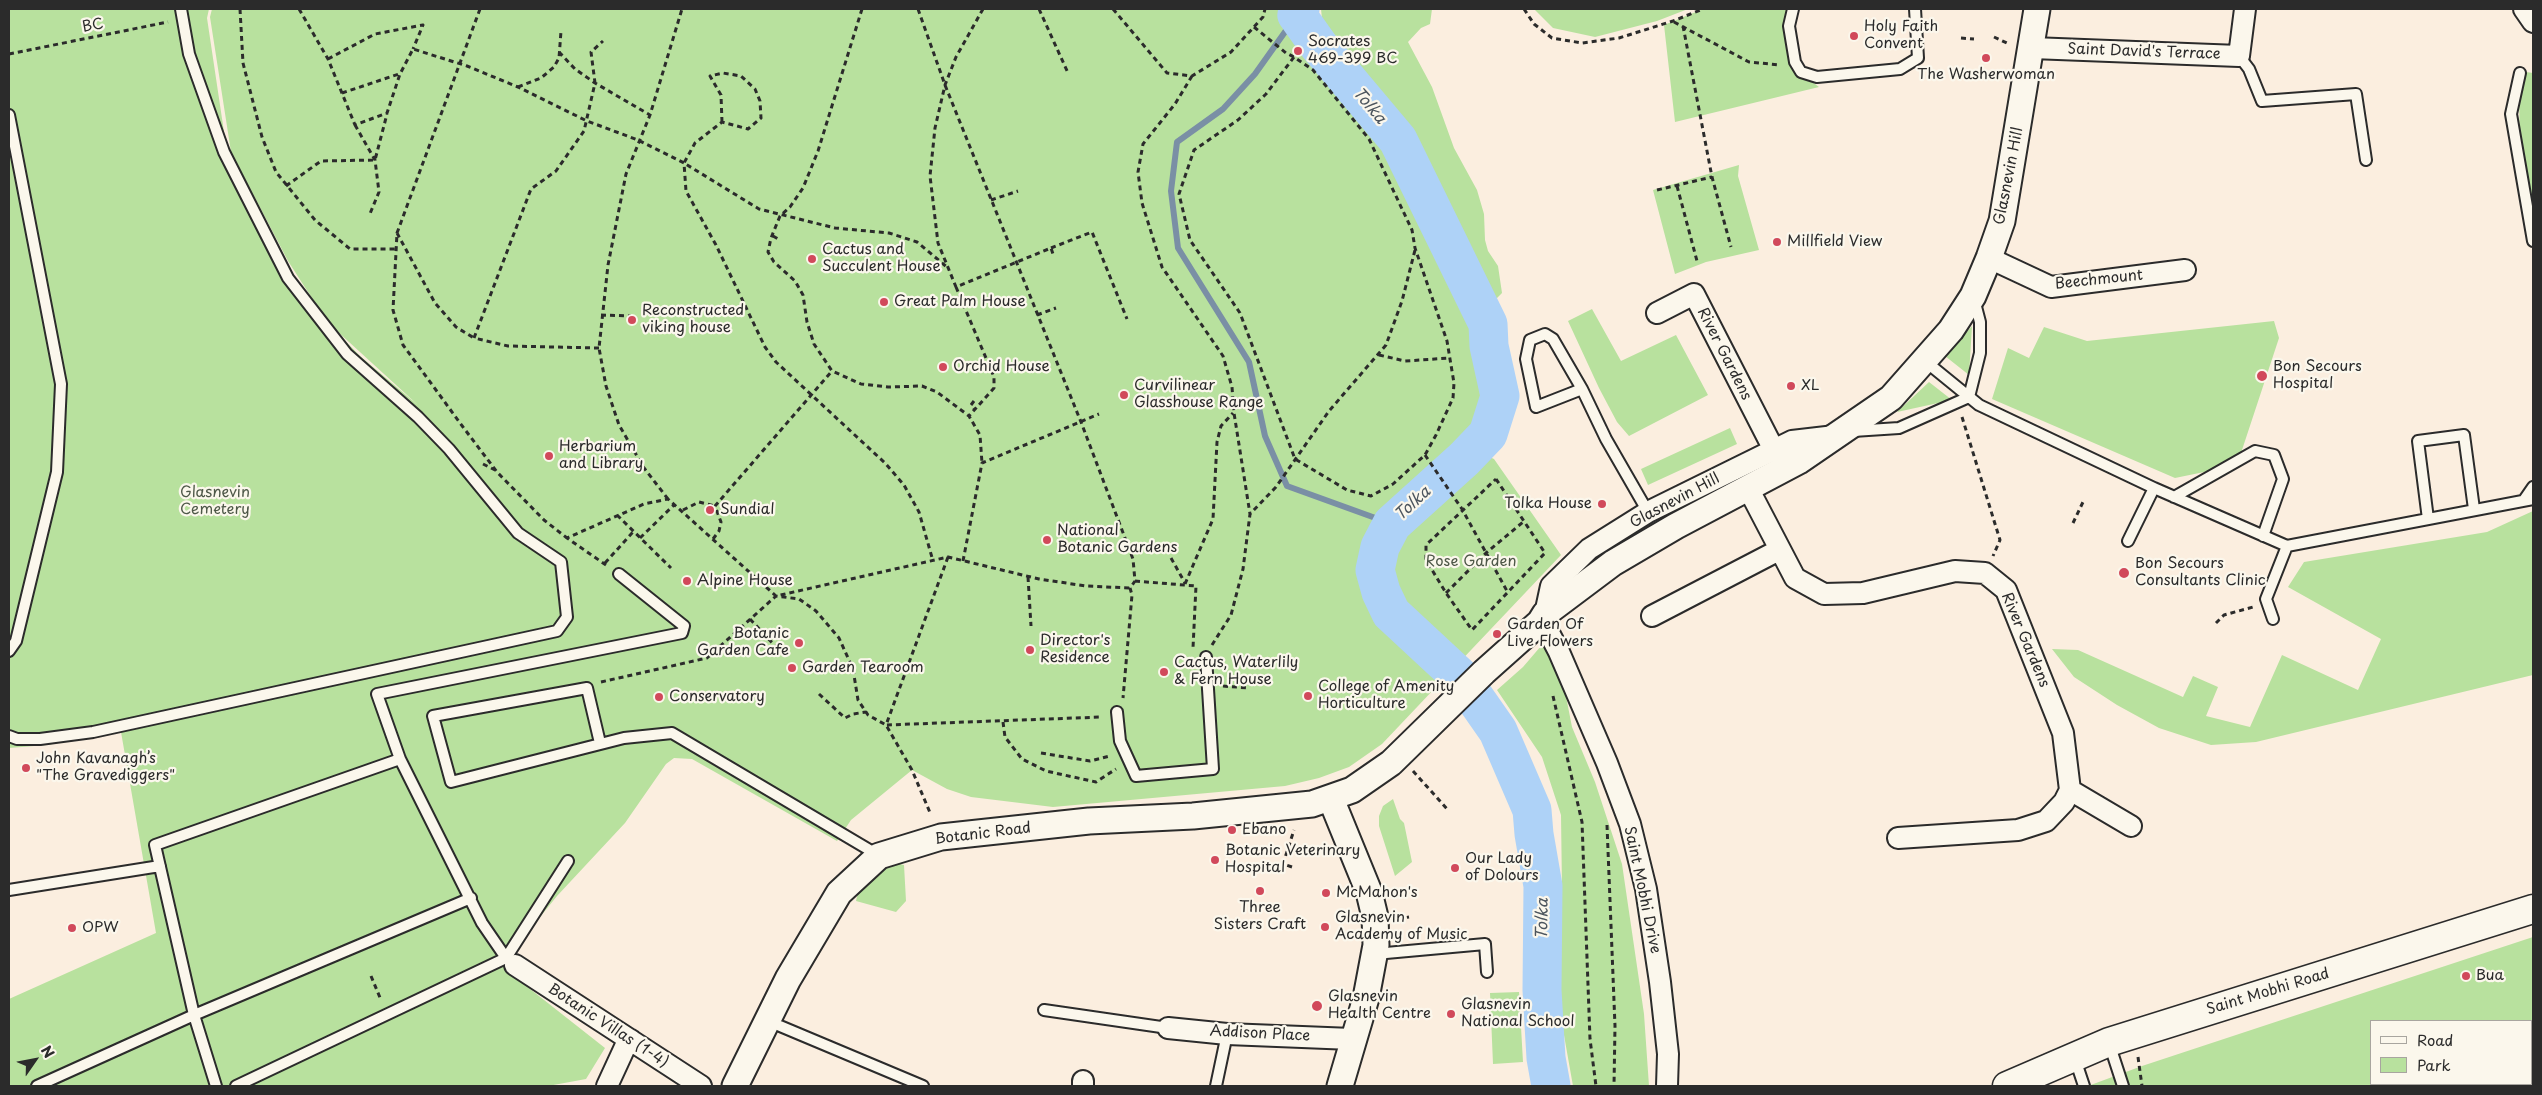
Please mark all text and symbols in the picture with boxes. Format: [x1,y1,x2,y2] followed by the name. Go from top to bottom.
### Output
[81,15,105,37] street label: BC
[1864,18,1938,53] place label: Holy Faith Convent
[1848,30,1860,42] marker: Holy Faith Convent
[1308,33,1398,68] place label: Socrates 469-399 BC
[2067,40,2221,64] street label: Saint David's Terrace
[1292,45,1304,57] marker: Socrates 469-399 BC
[1980,52,1992,64] marker: The Washerwoman
[1917,66,2055,84] place label: The Washerwoman
[1348,84,1390,128] water label: Tolka
[1991,126,2027,226] street label: Glasnevin Hill
[1787,233,1882,251] place label: Millfield View
[1771,236,1783,248] marker: Millfield View
[822,241,941,276] place label: Cactus and Succulent House
[806,253,818,265] marker: Cactus and Succulent House
[2054,266,2144,294] street label: Beechmount
[894,293,1026,311] place label: Great Palm House
[878,296,890,308] marker: Great Palm House
[642,302,744,337] place label: Reconstructed viking house
[1693,305,1755,403] street label: River Gardens
[626,314,638,326] marker: Reconstructed viking house
[953,358,1050,376] place label: Orchid House
[2273,358,2362,393] place label: Bon Secours Hospital
[937,361,949,373] marker: Orchid House
[2255,369,2269,383] marker: Bon Secours Hospital
[1134,377,1263,412] place label: Curvilinear Glasshouse Range
[1801,377,1820,395] place label: XL
[1785,380,1797,392] marker: XL
[1118,389,1130,401] marker: Curvilinear Glasshouse Range
[559,438,643,473] place label: Herbarium and Library
[543,450,555,462] marker: Herbarium and Library
[1627,470,1723,532] street label: Glasnevin Hill
[1391,483,1435,525] water label: Tolka
[180,484,250,519] park label: Glasnevin Cemetery
[1504,495,1592,513] place label: Tolka House
[1596,498,1608,510] marker: Tolka House
[720,501,774,519] place label: Sundial
[704,504,716,516] marker: Sundial
[1057,522,1177,557] place label: National Botanic Gardens
[1041,534,1053,546] marker: National Botanic Gardens
[1426,553,1516,571] park label: Rose Garden
[2135,555,2266,590] place label: Bon Secours Consultants Clinic
[2117,566,2131,580] marker: Bon Secours Consultants Clinic
[697,572,793,590] place label: Alpine House
[681,575,693,587] marker: Alpine House
[1997,590,2053,690] street label: River Gardens
[1507,616,1593,651] place label: Garden Of Live Flowers
[697,625,789,660] place label: Botanic Garden Cafe
[1491,628,1503,640] marker: Garden Of Live Flowers
[1040,632,1110,667] place label: Director's Residence
[793,637,805,649] marker: Botanic Garden Cafe
[1024,644,1036,656] marker: Director's Residence
[1174,654,1298,689] place label: Cactus, Waterlily & Fern House
[802,659,924,677] place label: Garden Tearoom
[786,662,798,674] marker: Garden Tearoom
[1158,666,1170,678] marker: Cactus, Waterlily & Fern House
[1318,678,1454,713] place label: College of Amenity Horticulture
[669,688,765,706] place label: Conservatory
[1302,690,1314,702] marker: College of Amenity Horticulture
[653,691,665,703] marker: Conservatory
[36,750,175,785] place label: John Kavanagh’s "The Gravediggers"
[20,762,32,774] marker: John Kavanagh’s "The Gravediggers"
[934,819,1032,849] street label: Botanic Road
[1242,821,1286,839] place label: Ebano
[1226,824,1238,836] marker: Ebano
[1620,825,1664,955] street label: Saint Mobhi Drive
[1225,842,1360,877] place label: Botanic Veterinary Hospital
[1465,850,1539,885] place label: Our Lady of Dolours
[1209,854,1221,866] marker: Botanic Veterinary Hospital
[1449,862,1461,874] marker: Our Lady of Dolours
[1336,884,1418,902] place label: McMahon's
[1254,885,1266,897] marker: Three Sisters Craft
[1320,887,1332,899] marker: McMahon's
[1533,898,1553,940] water label: Tolka
[1214,899,1306,934] place label: Three Sisters Craft
[1335,909,1467,944] place label: Glasnevin Academy of Music
[82,919,119,937] place label: OPW
[1319,921,1331,933] marker: Glasnevin Academy of Music
[66,922,78,934] marker: OPW
[2204,965,2332,1019] street label: Saint Mobhi Road
[2476,967,2504,985] place label: Bua
[2460,970,2472,982] marker: Bua
[544,980,672,1072] street label: Botanic Villas (1-4)
[1328,988,1431,1023] place label: Glasnevin Health Centre
[1461,996,1575,1031] place label: Glasnevin National School
[1310,999,1324,1013] marker: Glasnevin Health Centre
[1445,1008,1457,1020] marker: Glasnevin National School
[2370,1020,2532,1085] legend
[1209,1022,1311,1046] street label: Addison Place
[2417,1028,2453,1051] text: Road
[10,1035,60,1085] north arrow
[36,1041,60,1062] text: N
[2417,1053,2451,1076] text: Park

